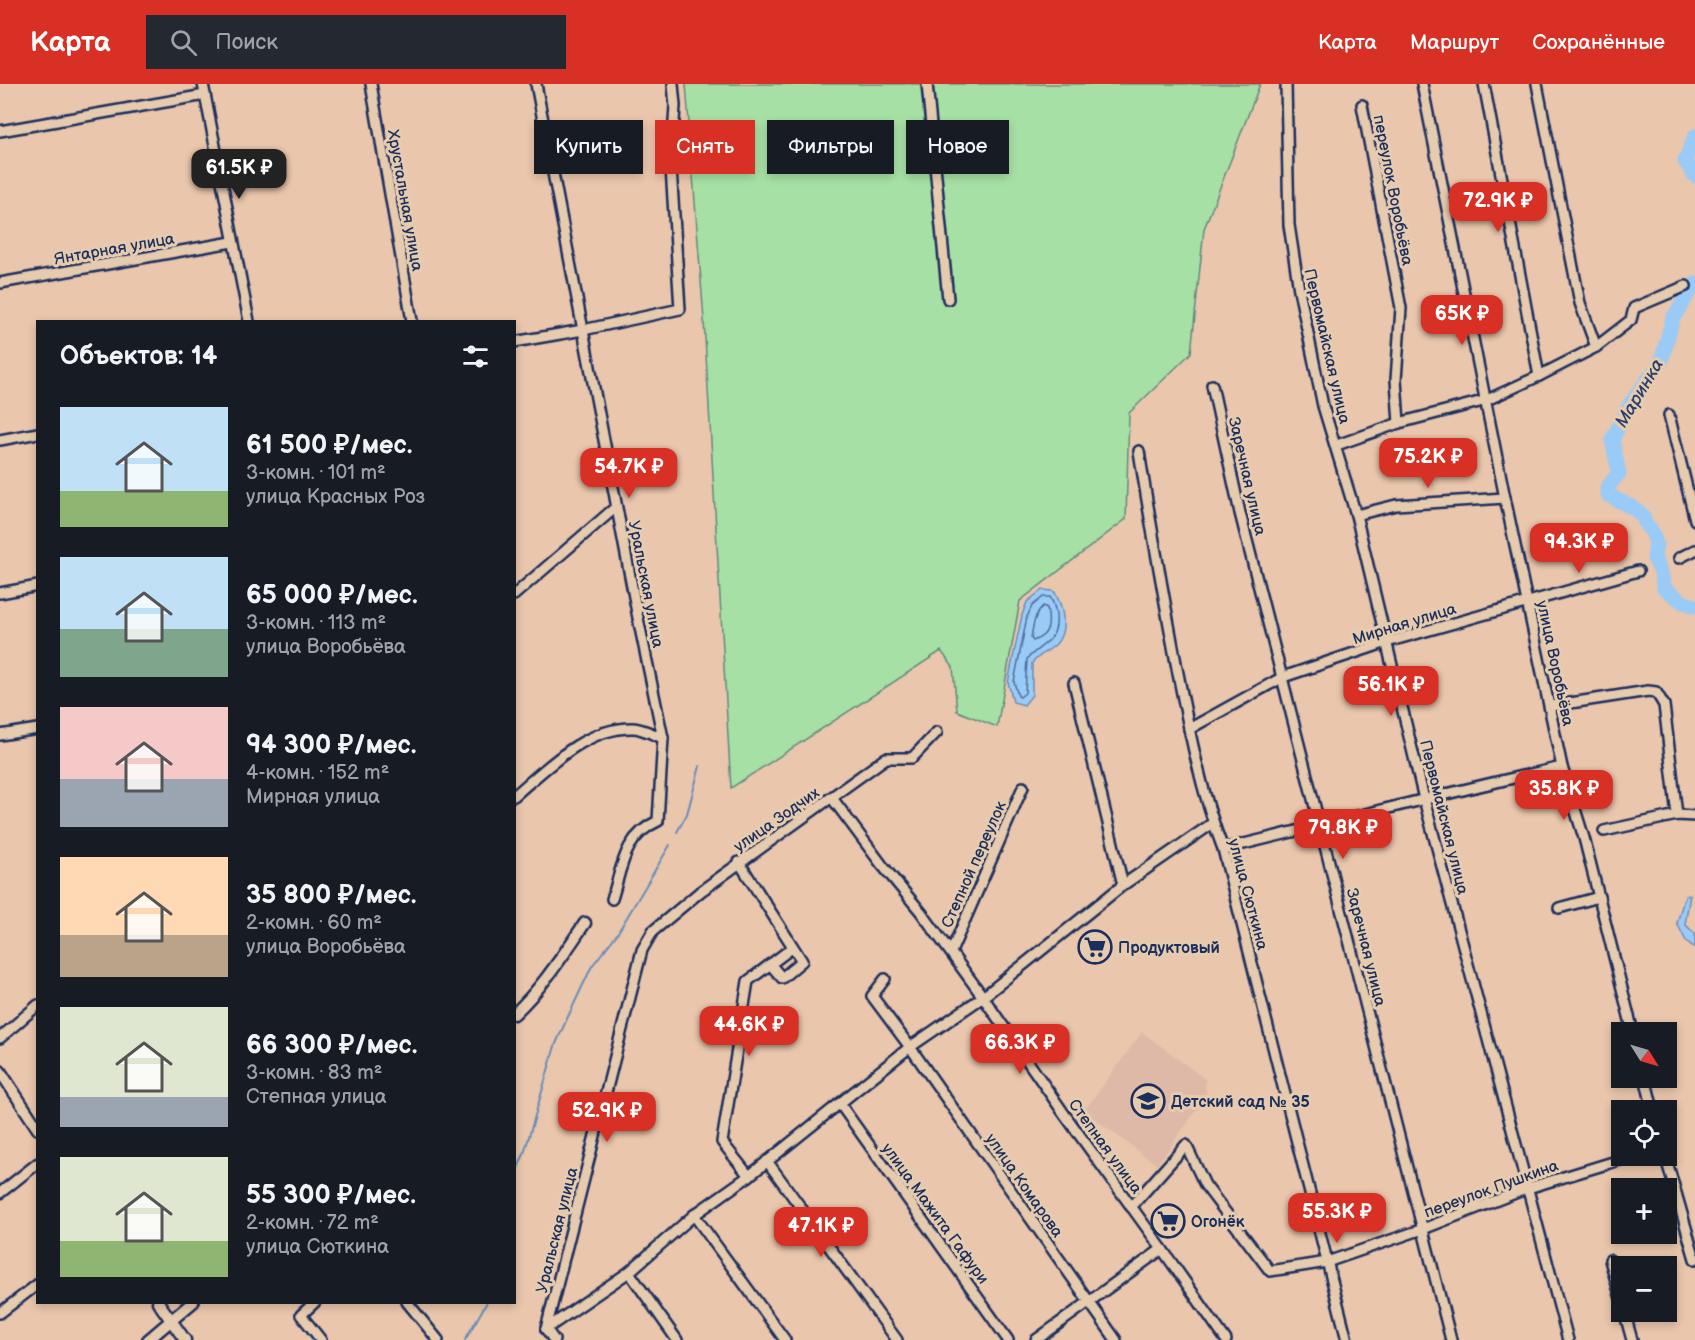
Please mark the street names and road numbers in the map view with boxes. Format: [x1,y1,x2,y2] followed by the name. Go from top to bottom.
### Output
[1369,113,1417,268] street label: переулок Воробьёва
[383,128,426,273] street label: Хрустальная улица
[53,229,176,269] street label: Янтарная улица
[1299,267,1354,426] street label: Первомайская улица
[1224,415,1270,538] street label: Заречная улица
[624,519,667,650] street label: Уральская улица
[1532,599,1577,728] street label: улица Воробьёва
[1350,600,1459,649] street label: Мирная улица
[1415,738,1472,897] street label: Первомайская улица
[730,784,823,857] street label: улица Зодчих
[938,798,1011,931] street label: Степной переулок
[1224,837,1272,953] street label: улица Сюткина
[1342,886,1390,1009] street label: Заречная улица
[1064,1096,1146,1198] street label: Степная улица
[981,1130,1067,1242] street label: улица Комарова
[877,1140,992,1288] street label: улица Мажита Гафури
[1422,1156,1562,1223] street label: переулок Пушкина
[533,1165,582,1295] street label: Уральская улица

